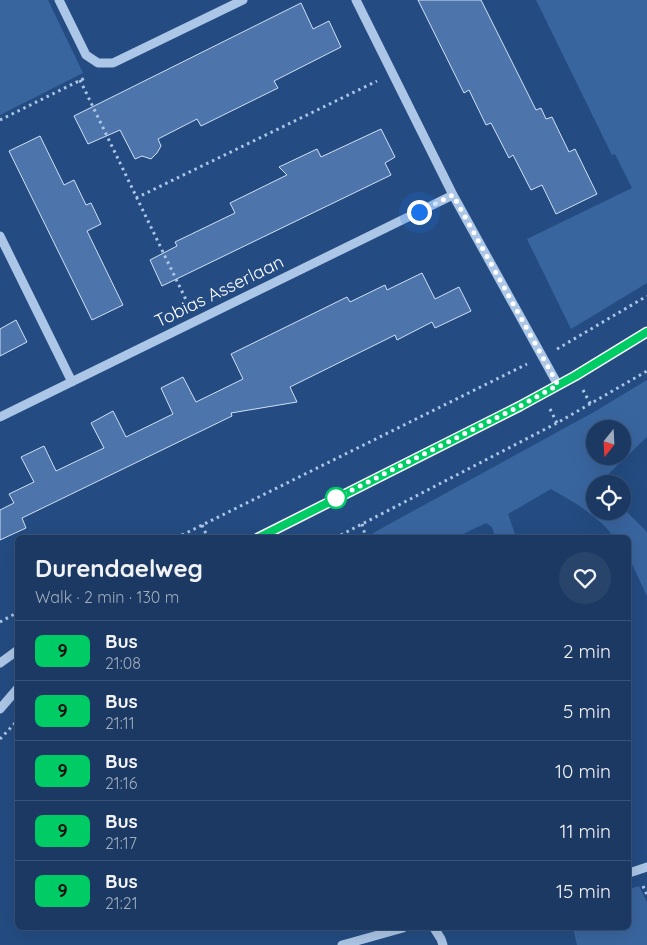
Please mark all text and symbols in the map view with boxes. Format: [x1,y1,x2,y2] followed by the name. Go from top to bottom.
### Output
[407,200,432,225] your location
[151,250,287,332] street label: Tobias Asserlaan
[586,420,631,465] north arrow
[586,420,631,520] map controls
[586,475,631,520] button: locate
[325,487,347,509] unlabelled marker
[559,552,611,604] button: heart
[35,553,203,583] text: Durendaelweg
[35,587,179,607] text: Walk · 2 min · 130 m
[105,629,138,653] text: Bus
[57,639,68,662] text: 9
[563,639,611,663] text: 2 min
[105,653,141,673] text: 21:08
[105,689,138,713] text: Bus
[57,699,68,722] text: 9
[563,699,611,723] text: 5 min
[105,713,135,733] text: 21:11
[105,749,138,773] text: Bus
[57,759,68,782] text: 9
[555,759,611,783] text: 10 min
[105,773,137,793] text: 21:16
[105,809,138,833] text: Bus
[57,819,68,842] text: 9
[559,819,611,843] text: 11 min
[105,833,137,853] text: 21:17
[105,869,138,893] text: Bus
[57,879,68,902] text: 9
[556,879,611,903] text: 15 min
[105,893,138,913] text: 21:21

